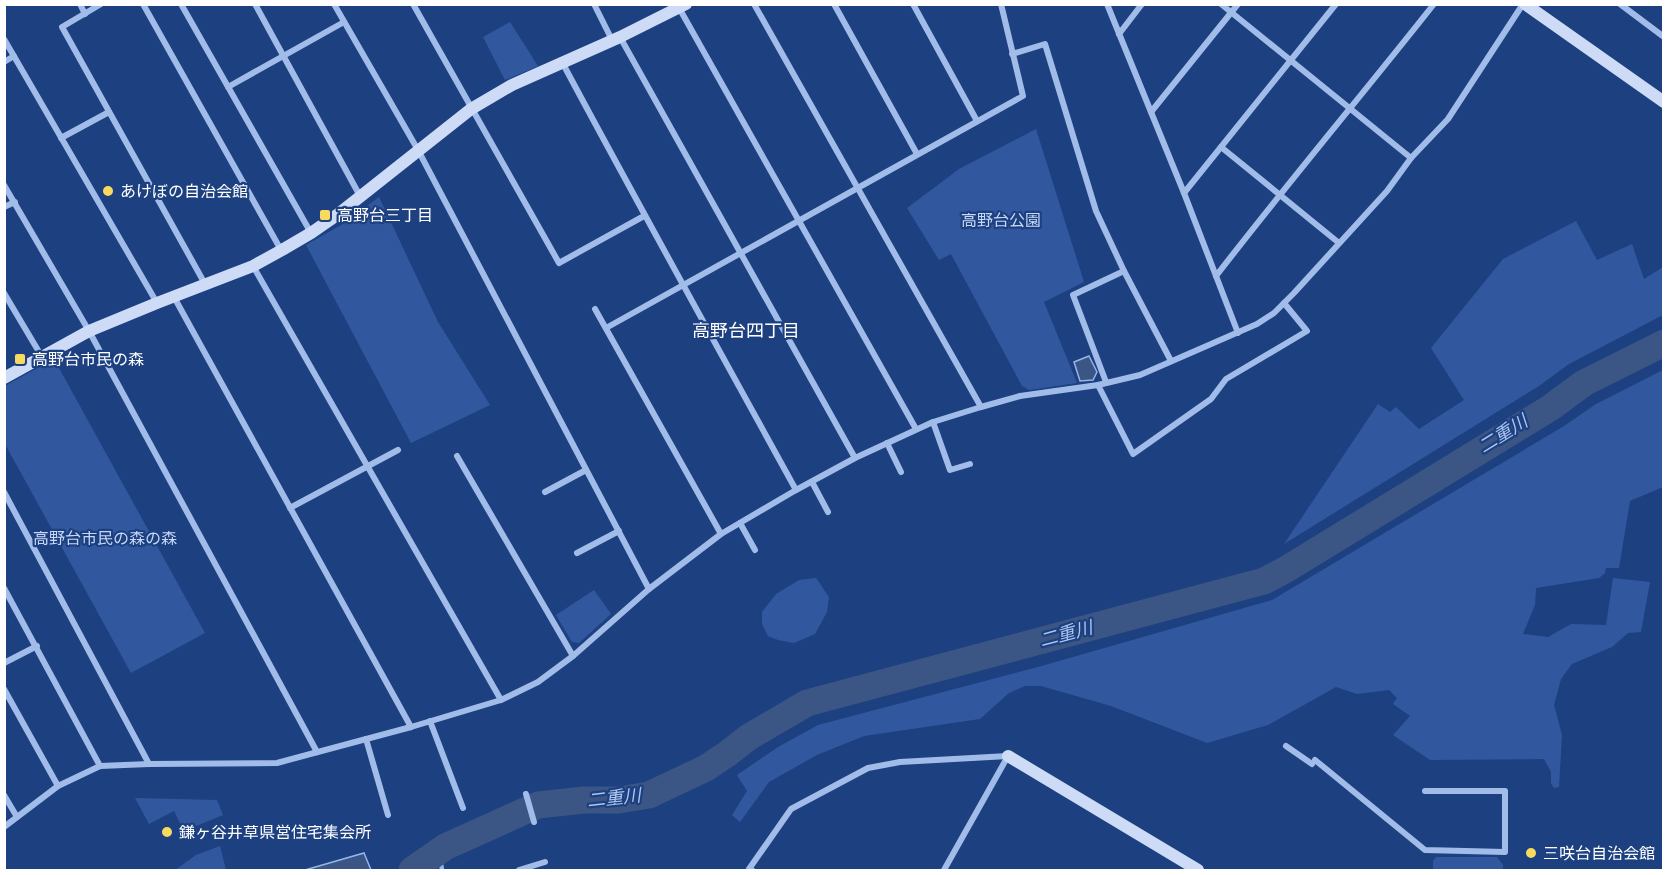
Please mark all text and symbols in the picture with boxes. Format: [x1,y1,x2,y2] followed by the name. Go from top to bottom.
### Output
[120,180,248,203] place label: あけぼの自治会館
[101,184,115,198] marker: あけぼの自治会館
[337,204,433,227] place label: 高野台三丁目
[318,208,332,222] marker: 高野台三丁目
[961,209,1041,232] park label: 高野台公園
[692,318,800,344] district label: 高野台四丁目
[32,348,144,371] place label: 高野台市民の森
[13,352,27,366] marker: 高野台市民の森
[1473,408,1534,459] water label: 二重川
[33,527,177,550] park label: 高野台市民の森の森
[1037,614,1097,654] water label: 二重川
[586,782,644,814] water label: 二重川
[179,821,371,844] place label: 鎌ヶ谷井草県営住宅集会所
[160,825,174,839] marker: 鎌ヶ谷井草県営住宅集会所
[1543,842,1655,865] place label: 三咲台自治会館
[1524,846,1538,860] marker: 三咲台自治会館

